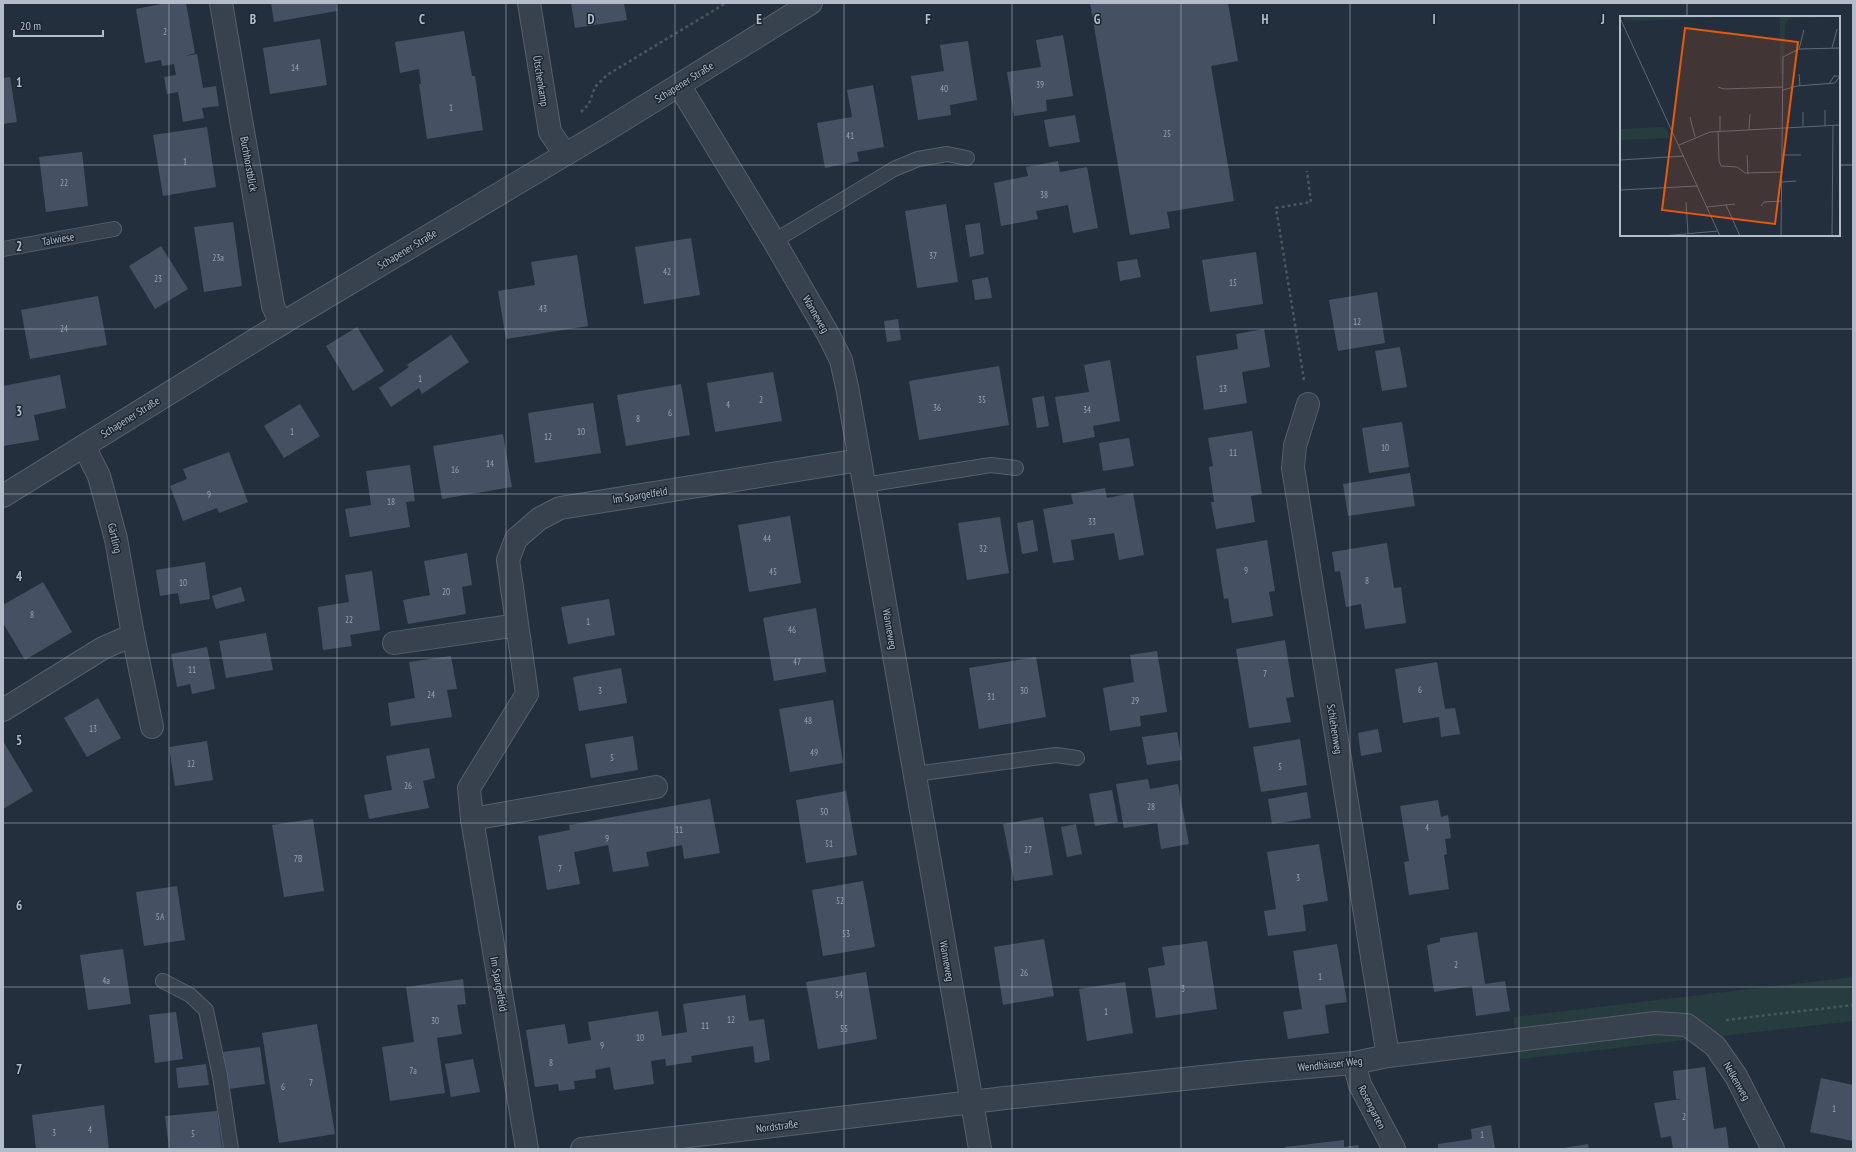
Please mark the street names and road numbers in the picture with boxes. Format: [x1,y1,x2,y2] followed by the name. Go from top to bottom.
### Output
[530,55,552,108] street label: Ütschenkamp
[652,58,716,106] street label: Schapener Straße
[237,135,261,193] street label: Buchhorstblick
[375,226,440,272] street label: Schapener Straße
[41,229,76,249] street label: Talwiese
[800,293,832,336] street label: Wanneweg
[98,393,162,441] street label: Schapener Straße
[612,484,669,506] street label: Im Spargelfeld
[105,521,125,555] street label: Gärtling
[880,608,901,651] street label: Wanneweg
[1324,703,1346,755] street label: Schlehenweg
[937,940,958,983] street label: Wanneweg
[487,955,511,1013] street label: Im Spargelfeld
[1297,1054,1363,1074] street label: Wendhäuser Weg
[1720,1059,1754,1103] street label: Nelkenweg
[1355,1083,1389,1131] street label: Rosengarten
[755,1116,799,1136] street label: Nordstraße

